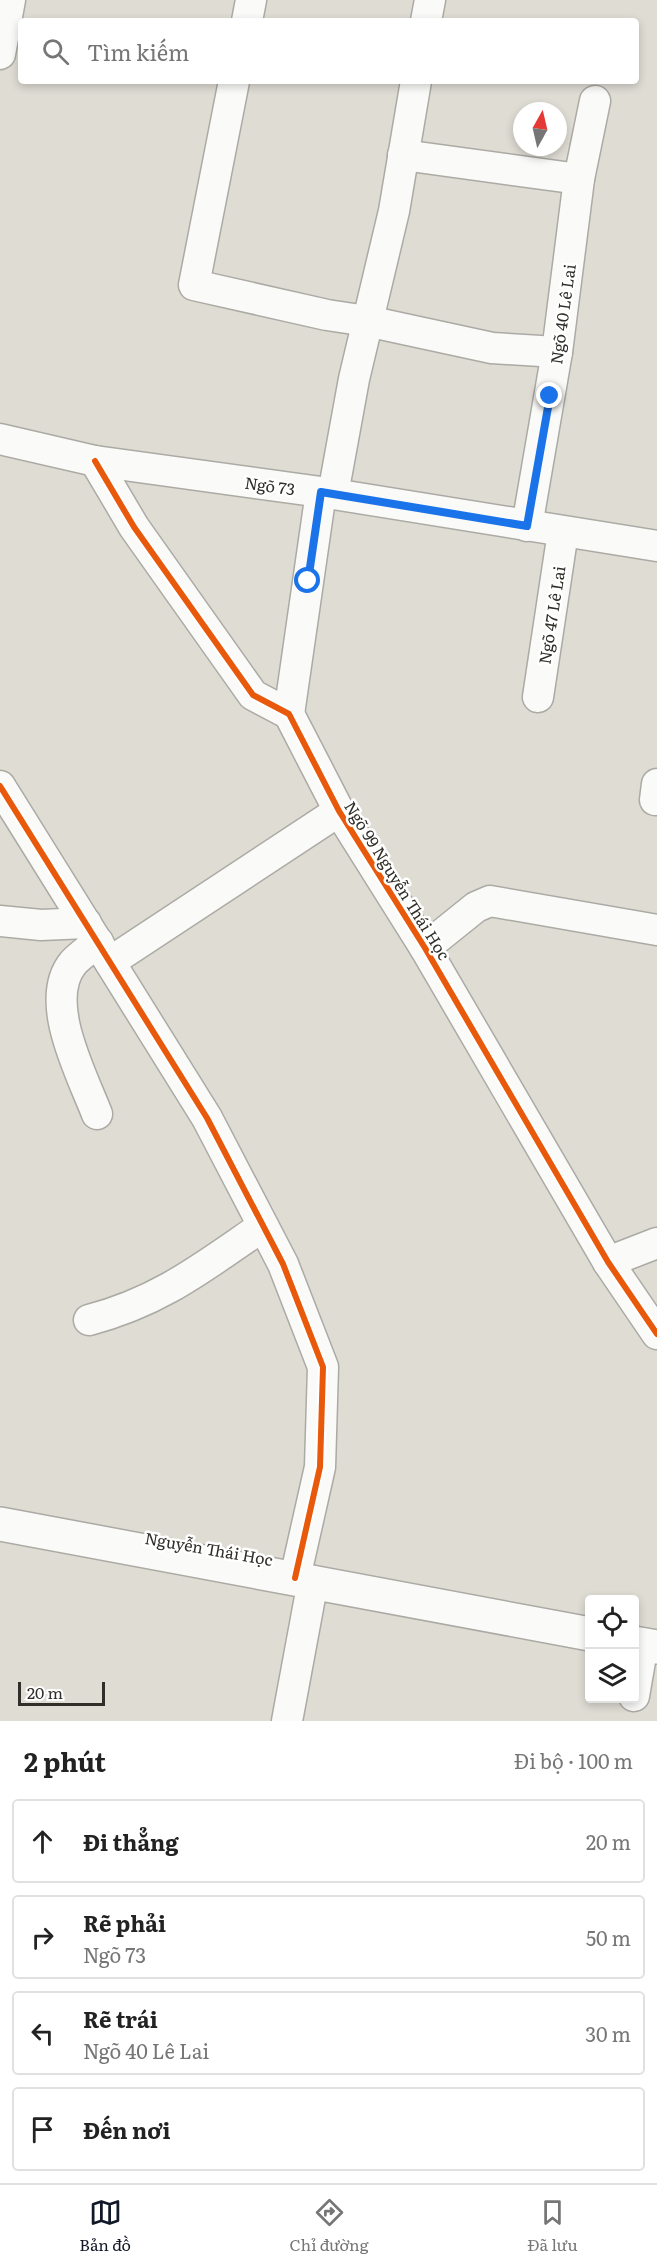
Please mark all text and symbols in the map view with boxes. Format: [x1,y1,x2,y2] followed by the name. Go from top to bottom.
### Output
[18,18,639,84] search box
[39,35,72,68] icon: search
[87,35,189,68] text: Tìm kiếm
[513,102,567,156] north arrow
[543,262,581,366] street label: Ngõ 40 Lê Lai
[536,382,562,408] route end
[243,470,297,500] street label: Ngõ 73
[531,564,571,666] street label: Ngõ 47 Lê Lai
[294,567,320,593] route start
[339,796,457,964] street label: Ngõ 99 Nguyễn Thái Học
[143,1525,275,1571] street label: Nguyễn Thái Học
[585,1595,639,1703] map controls
[585,1595,639,1649] button: locate
[585,1649,639,1703] button: layers
[18,1679,105,1706] scale bar
[27,1680,63,1704] text: 20 m
[24,1741,106,1780] text: 2 phút
[514,1745,633,1775] text: Đi bộ · 100 m
[26,1825,59,1858] icon: ahead
[83,1825,179,1858] text: Đi thẳng
[586,1826,631,1856] text: 20 m
[83,1906,166,1939] text: Rẽ phải
[26,1921,59,1954] icon: right
[586,1922,631,1952] text: 50 m
[83,1939,146,1969] text: Ngõ 73
[83,2002,158,2035] text: Rẽ trái
[26,2017,59,2050] icon: left
[585,2018,631,2048] text: 30 m
[83,2035,209,2065] text: Ngõ 40 Lê Lai
[26,2113,59,2146] icon: arrive
[83,2113,171,2146] text: Đến nơi
[79,2196,131,2256] tab: Bản đồ
[290,2196,369,2256] tab: Chỉ đường
[527,2196,578,2256] tab: Đã lưu

